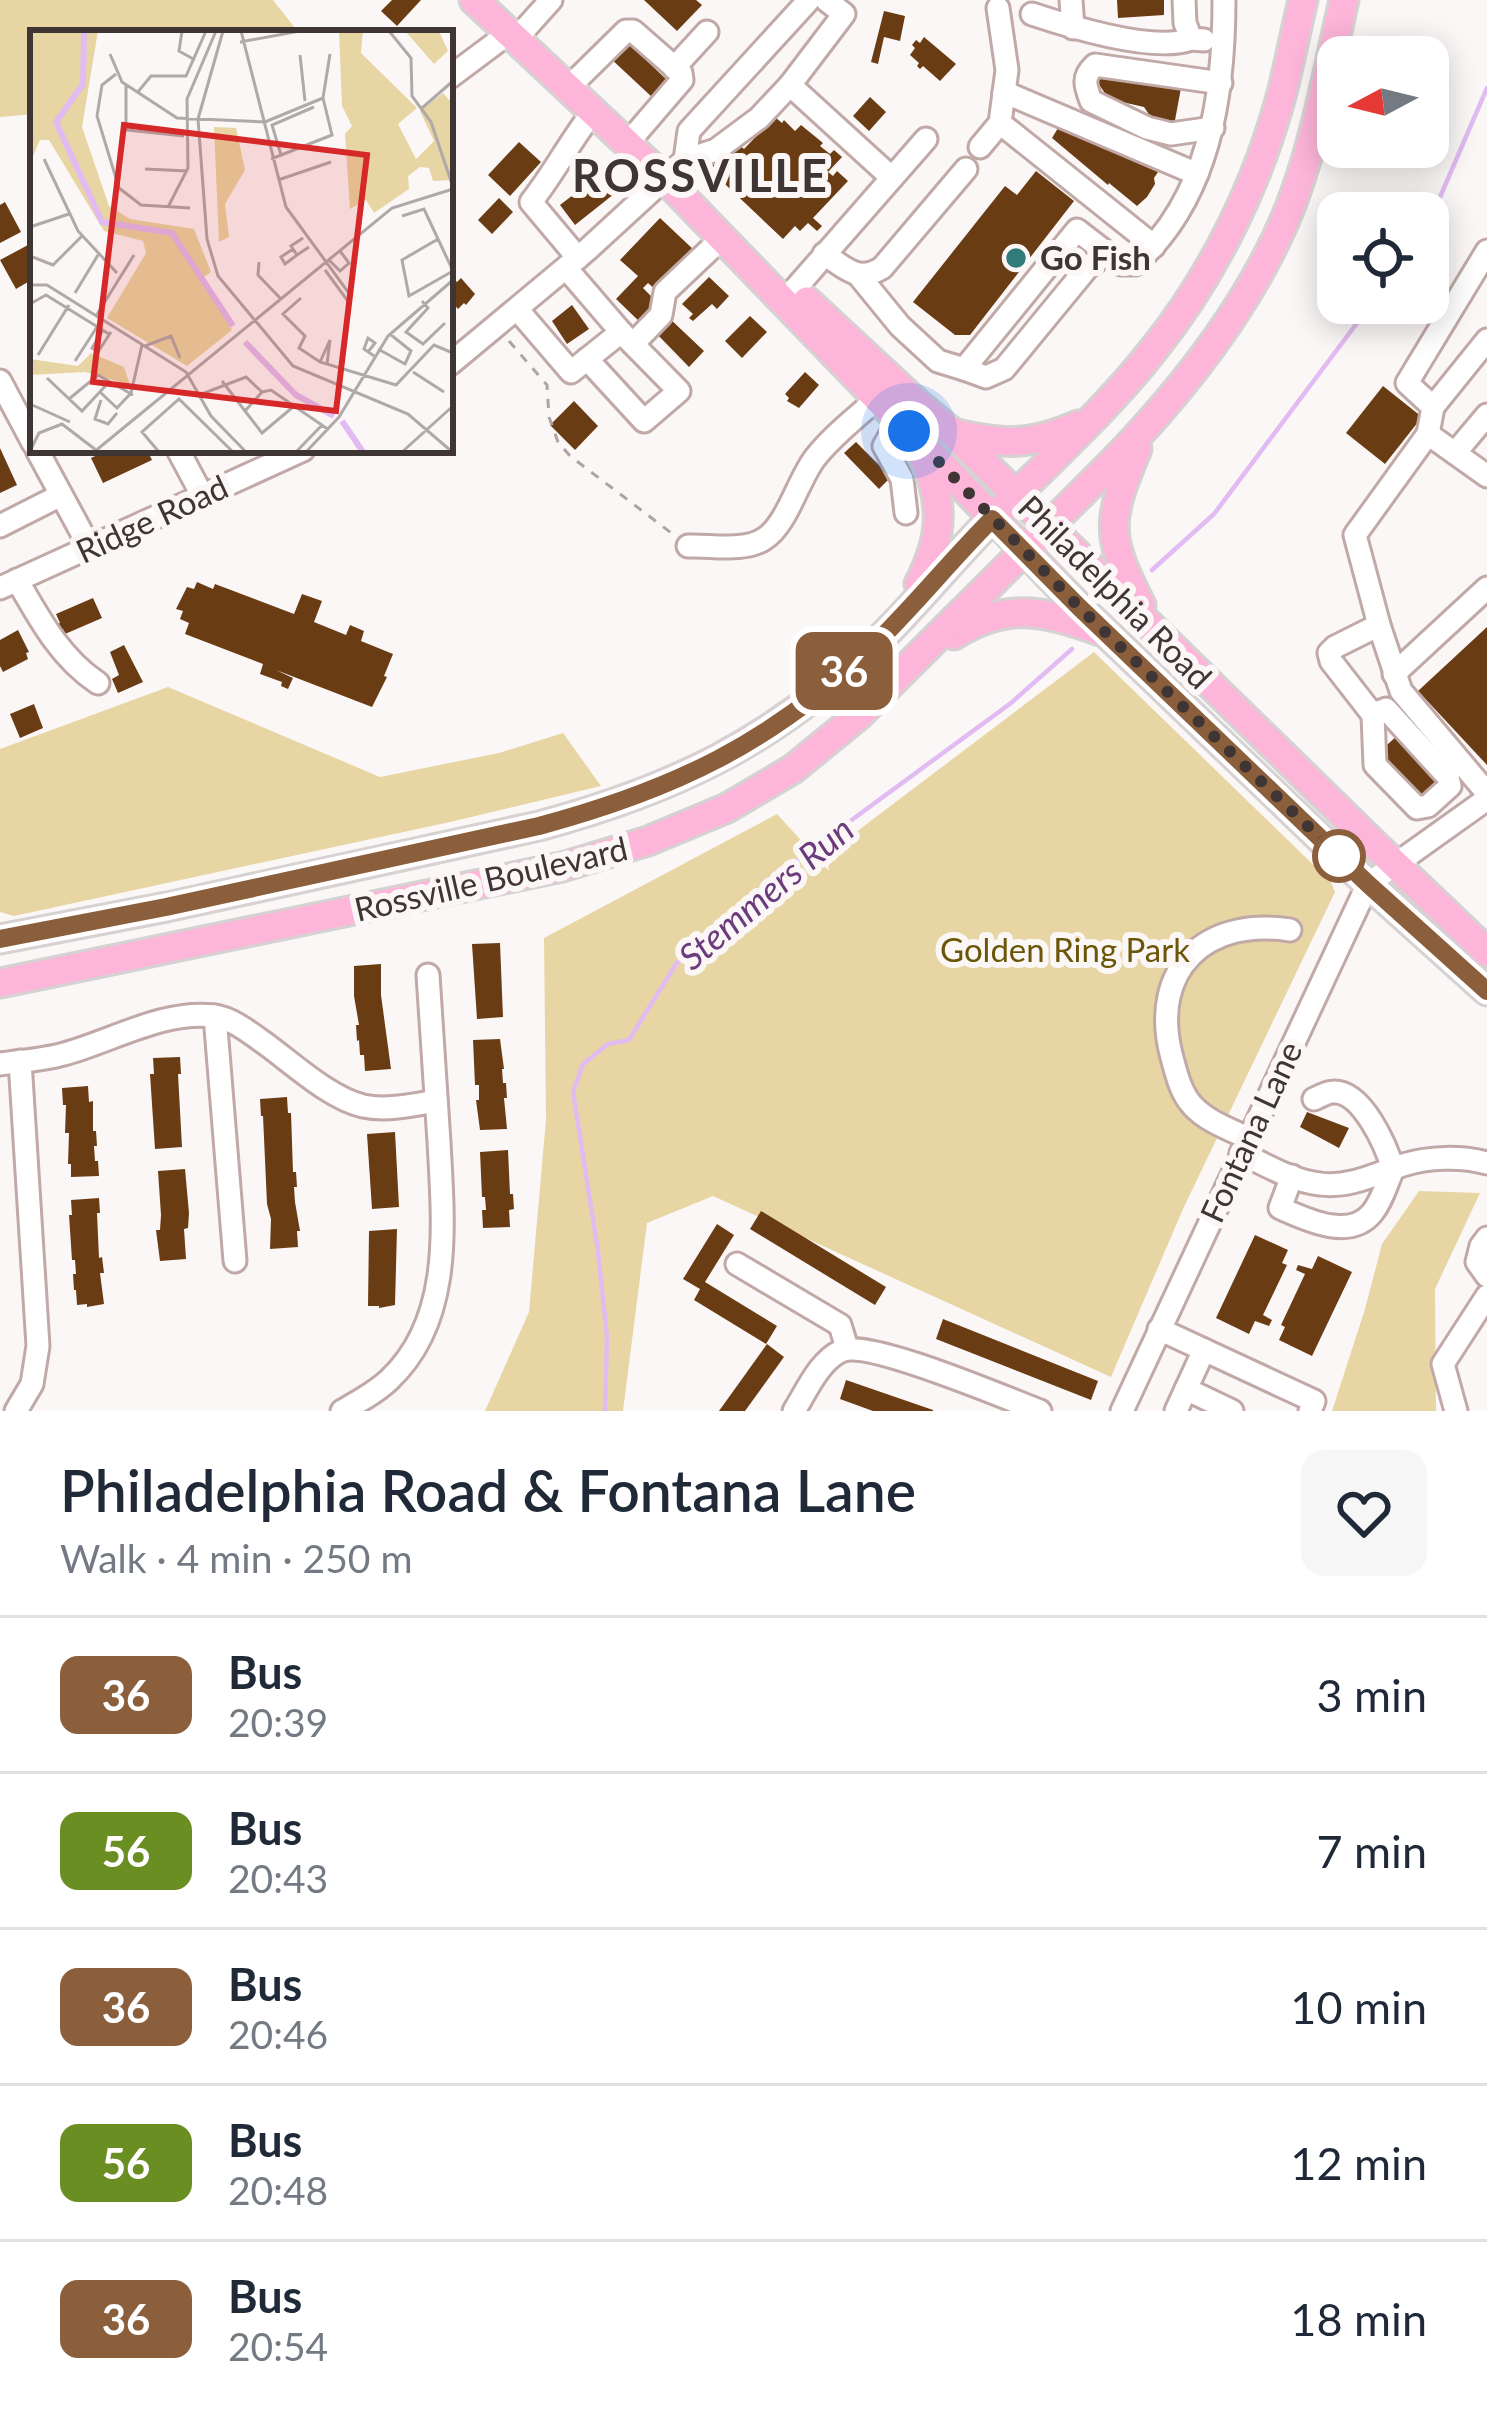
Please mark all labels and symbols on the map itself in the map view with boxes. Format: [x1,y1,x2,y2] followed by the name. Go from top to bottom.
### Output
[30,30,453,453] inset map
[1317,36,1449,168] north arrow
[572,148,830,202] district label: ROSSVILLE
[1040,237,1151,277] place label: Go Fish
[1003,245,1029,271] marker: Go Fish
[879,401,939,461] your location
[69,466,234,571] street label: Ridge Road
[1011,486,1221,696] street label: Philadelphia Road
[790,632,898,710] line badge: 36
[669,806,862,978] water label: Stemmers Run
[350,827,631,929] street label: Rossville Boulevard
[1314,831,1364,881] unlabelled marker
[940,929,1190,969] park label: Golden Ring Park
[1191,1035,1309,1228] street label: Fontana Lane

